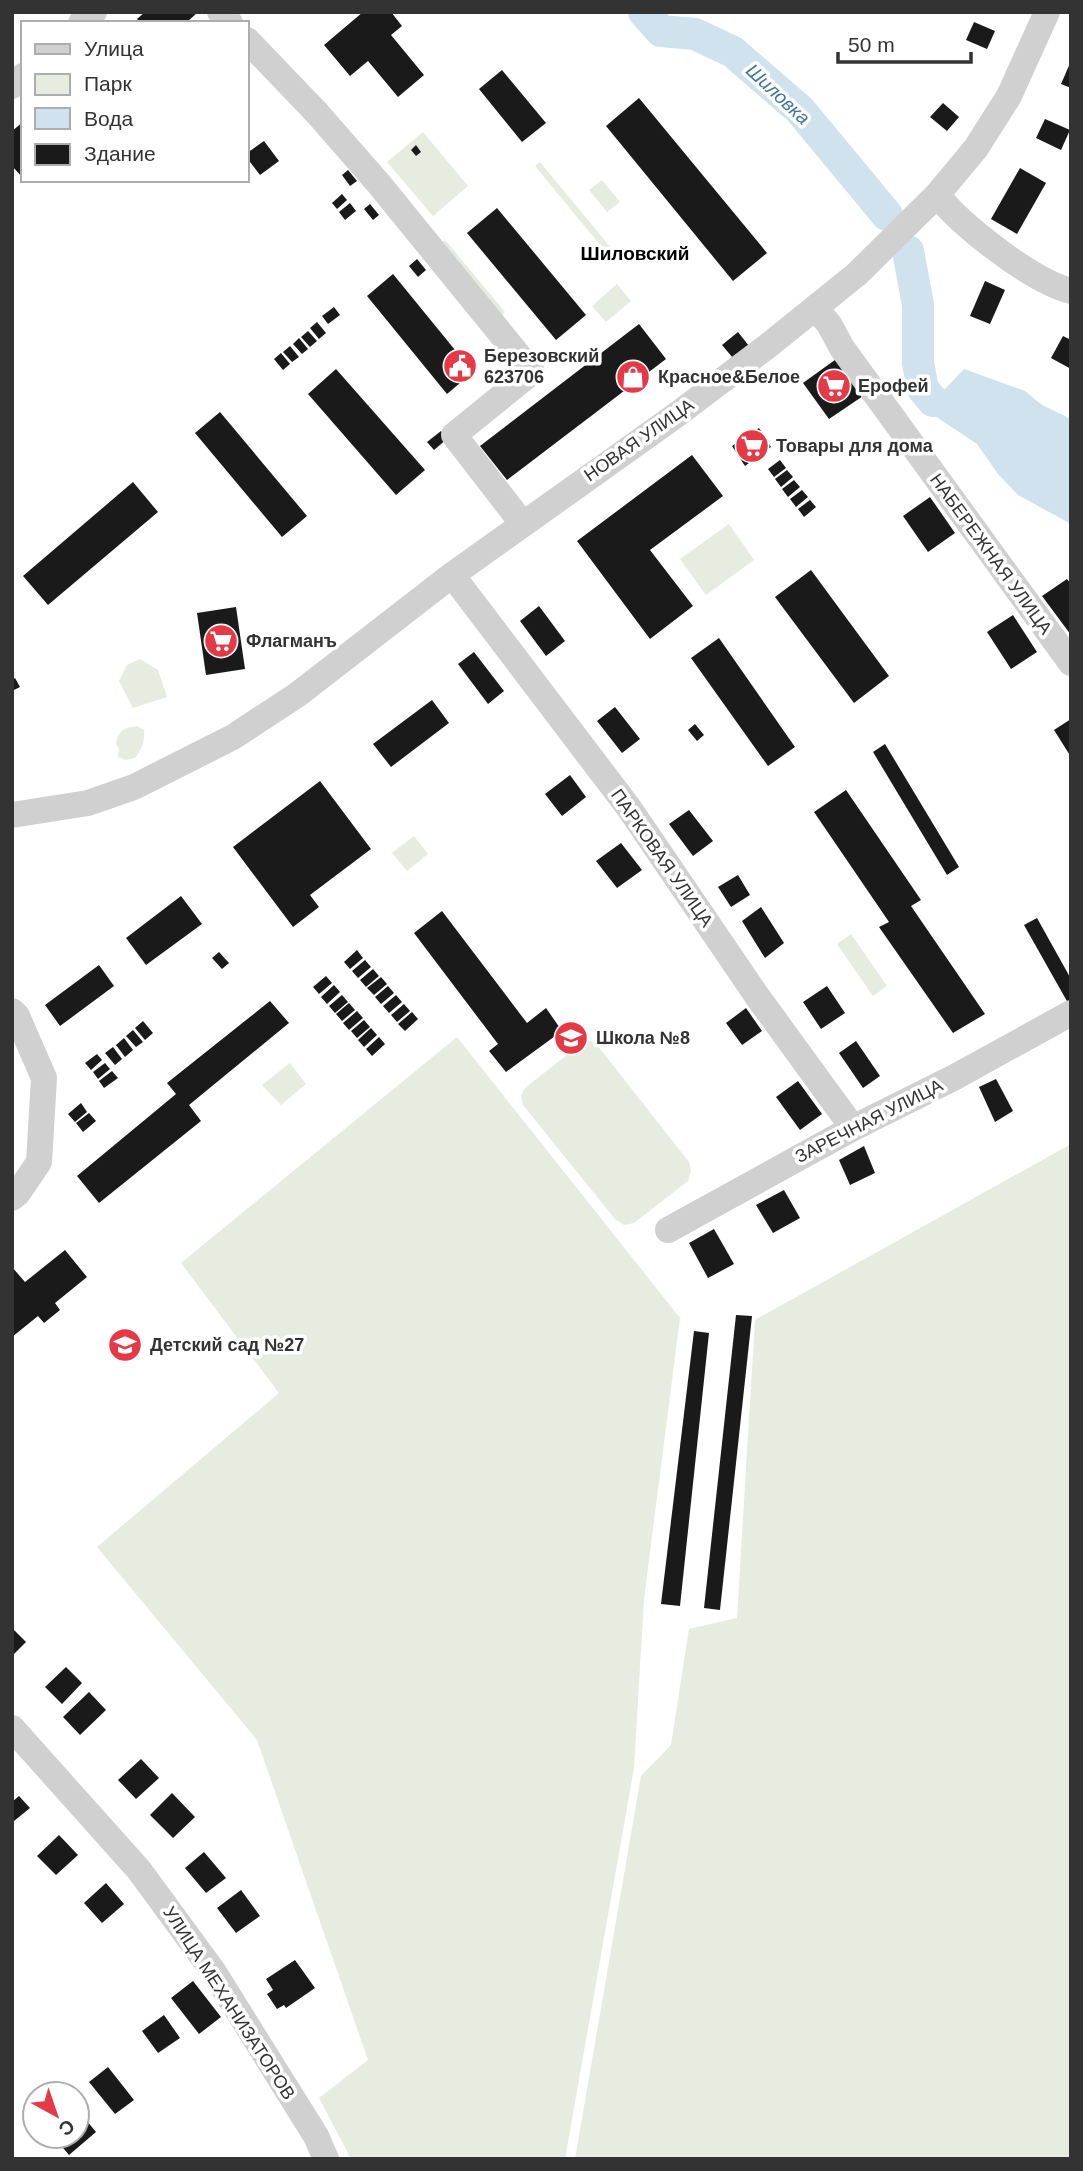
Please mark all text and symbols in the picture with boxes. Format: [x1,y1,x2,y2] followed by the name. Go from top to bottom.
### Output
[21,21,248,182] legend
[838,21,971,65] scale bar
[848,33,895,56] text: 50 m
[84,37,144,60] text: Улица
[742,59,814,129] water label: Шиловка
[84,72,132,95] text: Парк
[84,107,133,130] text: Вода
[84,142,156,165] text: Здание
[581,243,689,264] district label: Шиловский
[484,346,599,387] place label: Березовский 623706
[441,347,479,385] public building icon: Березовский 623706
[614,358,652,396] shop icon: Красное&Белое
[658,367,800,387] place label: Красное&Белое
[815,367,853,405] supermarket icon: Ерофей
[858,376,929,396] place label: Ерофей
[580,395,698,485] street label: НОВАЯ УЛИЦА
[733,427,771,465] supermarket icon: Товары для дома
[776,436,934,456] place label: Товары для дома
[926,470,1056,638] street label: НАБЕРЕЖНАЯ УЛИЦА
[202,622,240,660] supermarket icon: Флагманъ
[246,631,337,651] place label: Флагманъ
[607,785,717,931] street label: ПАРКОВАЯ УЛИЦА
[552,1019,590,1057] school or university icon: Школа №8
[596,1028,690,1048] place label: Школа №8
[792,1075,946,1167] street label: ЗАРЕЧНАЯ УЛИЦА
[106,1326,144,1364] school or university icon: Детский сад №27
[150,1335,304,1355] place label: Детский сад №27
[159,1903,299,2103] street label: УЛИЦА МЕХАНИЗАТОРОВ
[21,2080,91,2150] north arrow
[54,2115,79,2140] text: С

